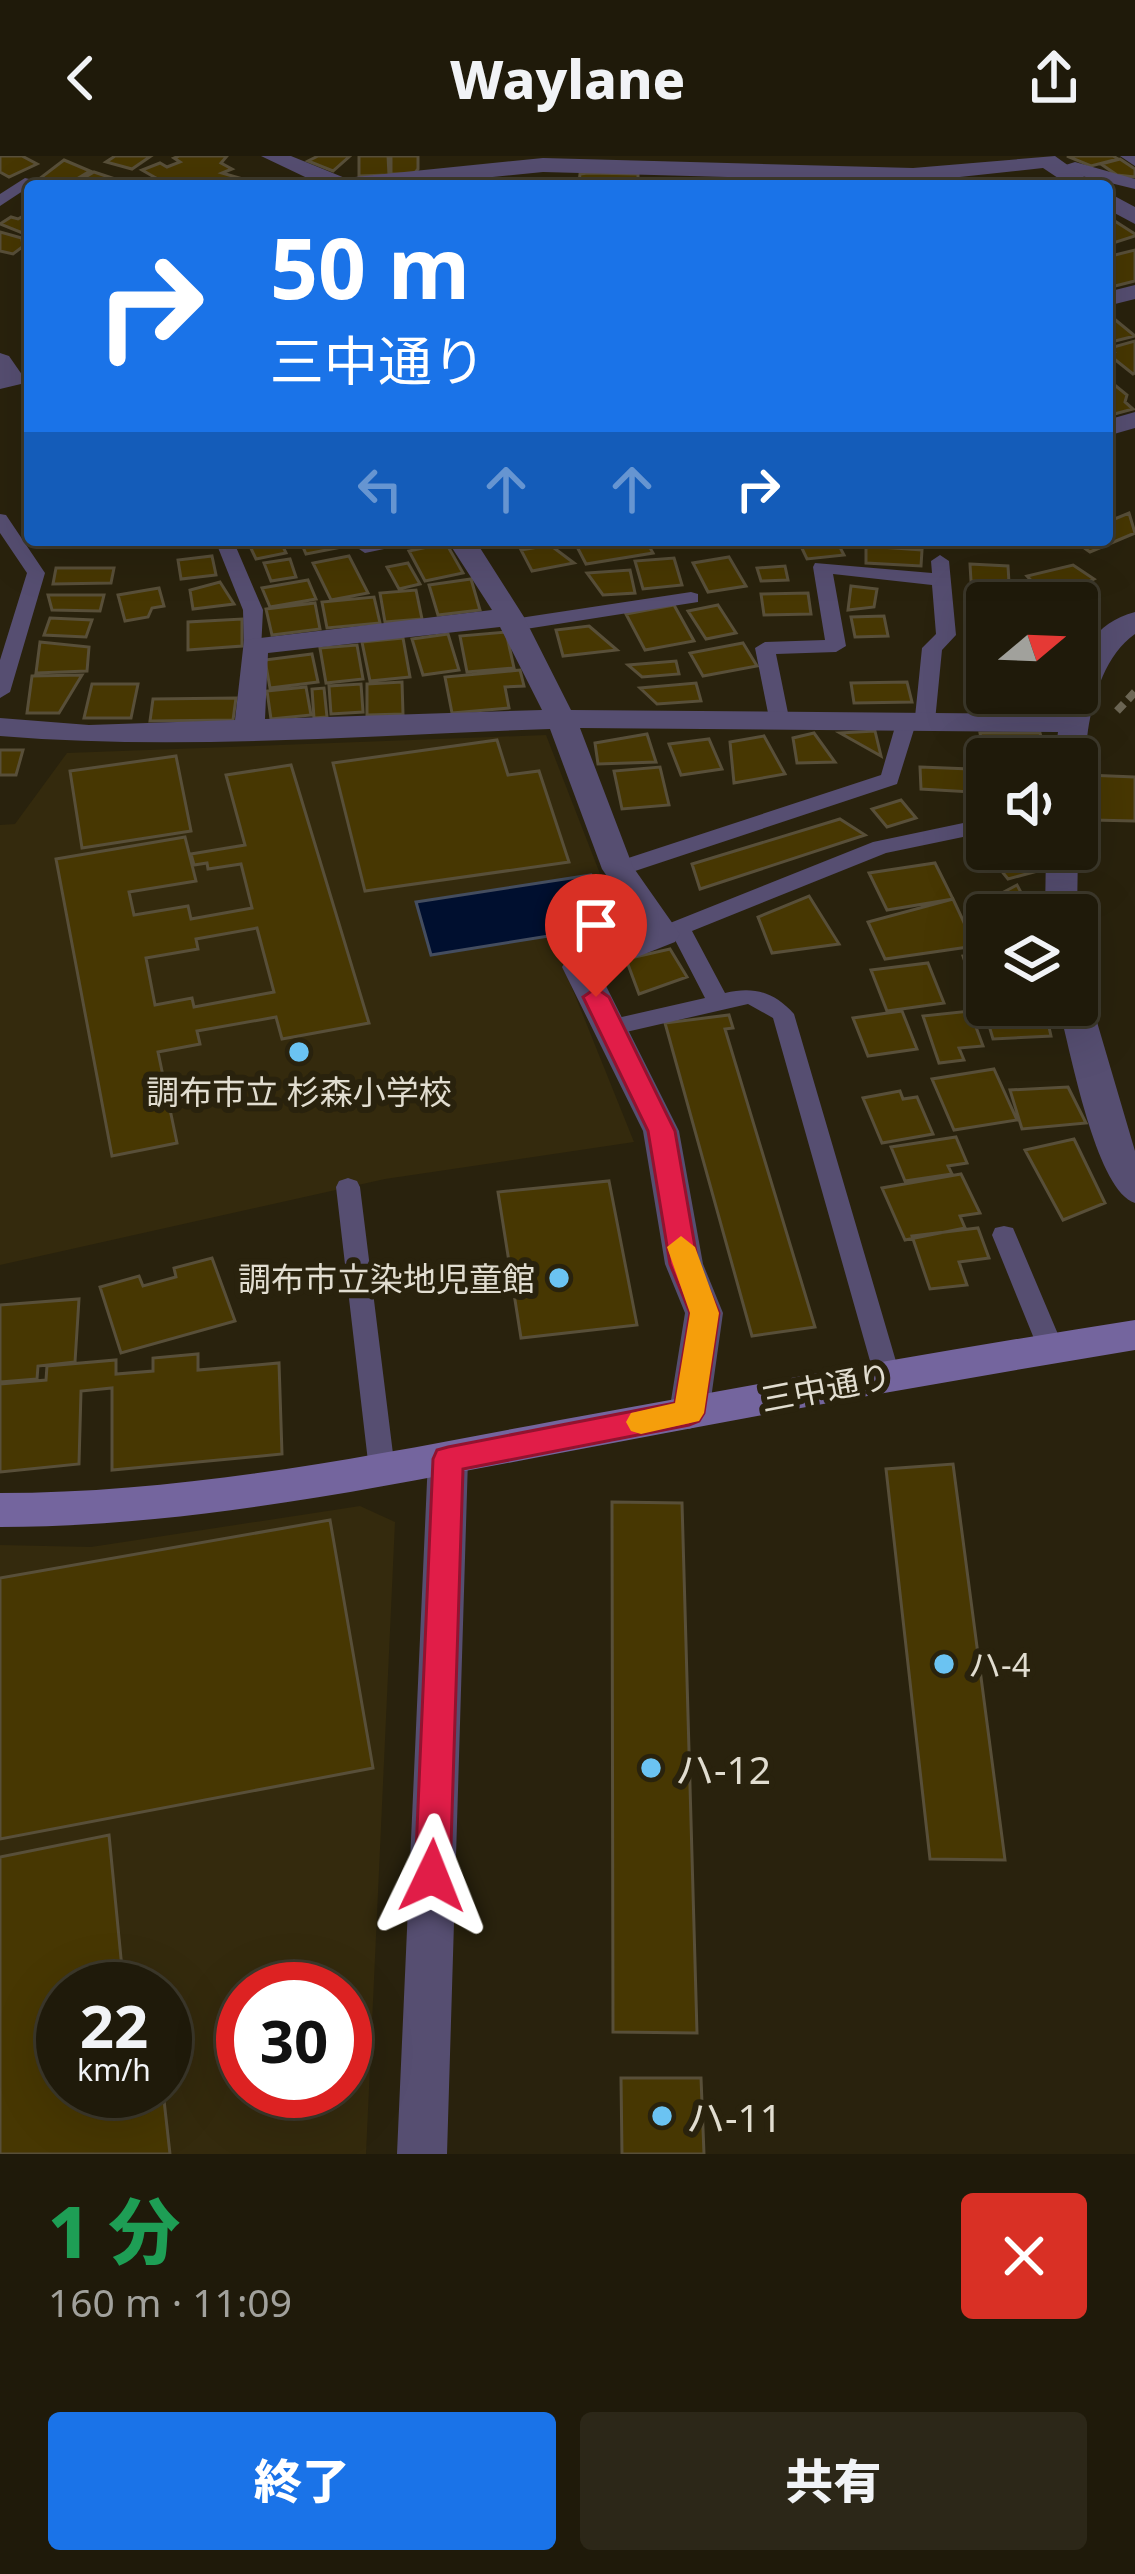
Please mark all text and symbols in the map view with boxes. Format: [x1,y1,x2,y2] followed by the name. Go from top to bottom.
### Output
[450,41,685,115] text: Waylane
[48,45,114,111] icon: back
[1021,45,1087,111] icon: share
[270,209,470,324] text: 50 m
[72,228,228,384] icon: right
[270,323,486,397] text: 三中通り
[347,456,413,522] icon: left
[473,456,539,522] icon: ahead
[599,456,665,522] icon: ahead
[725,456,791,522] icon: right
[966,582,1098,714] north arrow
[966,582,1098,1026] map controls
[966,738,1098,870] button: sound
[545,874,647,997] pin
[563,892,629,958] icon: arrive
[966,894,1098,1026] button: layers
[286,1039,312,1065] marker: 調布市立 杉森小学校
[146,1069,452,1114] place label: 調布市立 杉森小学校
[238,1256,535,1301] place label: 調布市立染地児童館
[546,1265,572,1291] marker: 調布市立染地児童館
[757,1352,895,1422] street label: 三中通り
[968,1642,1031,1687] place label: ハ-4
[931,1651,957,1677] marker: ハ-4
[675,1742,771,1795] place label: ハ-12
[638,1755,664,1781] marker: ハ-12
[369,1813,495,1939] position arrow
[216,1962,372,2118] speed limit sign: 30
[80,1984,148,2066] text: 22
[77,2049,151,2090] text: km/h
[686,2090,782,2143] place label: ハ-11
[649,2103,675,2129] marker: ハ-11
[48,2181,180,2279] text: 1 分
[961,2193,1087,2319] button: close
[48,2275,292,2328] text: 160 m · 11:09
[48,2412,556,2550] button: 終了
[580,2412,1087,2550] button: 共有

